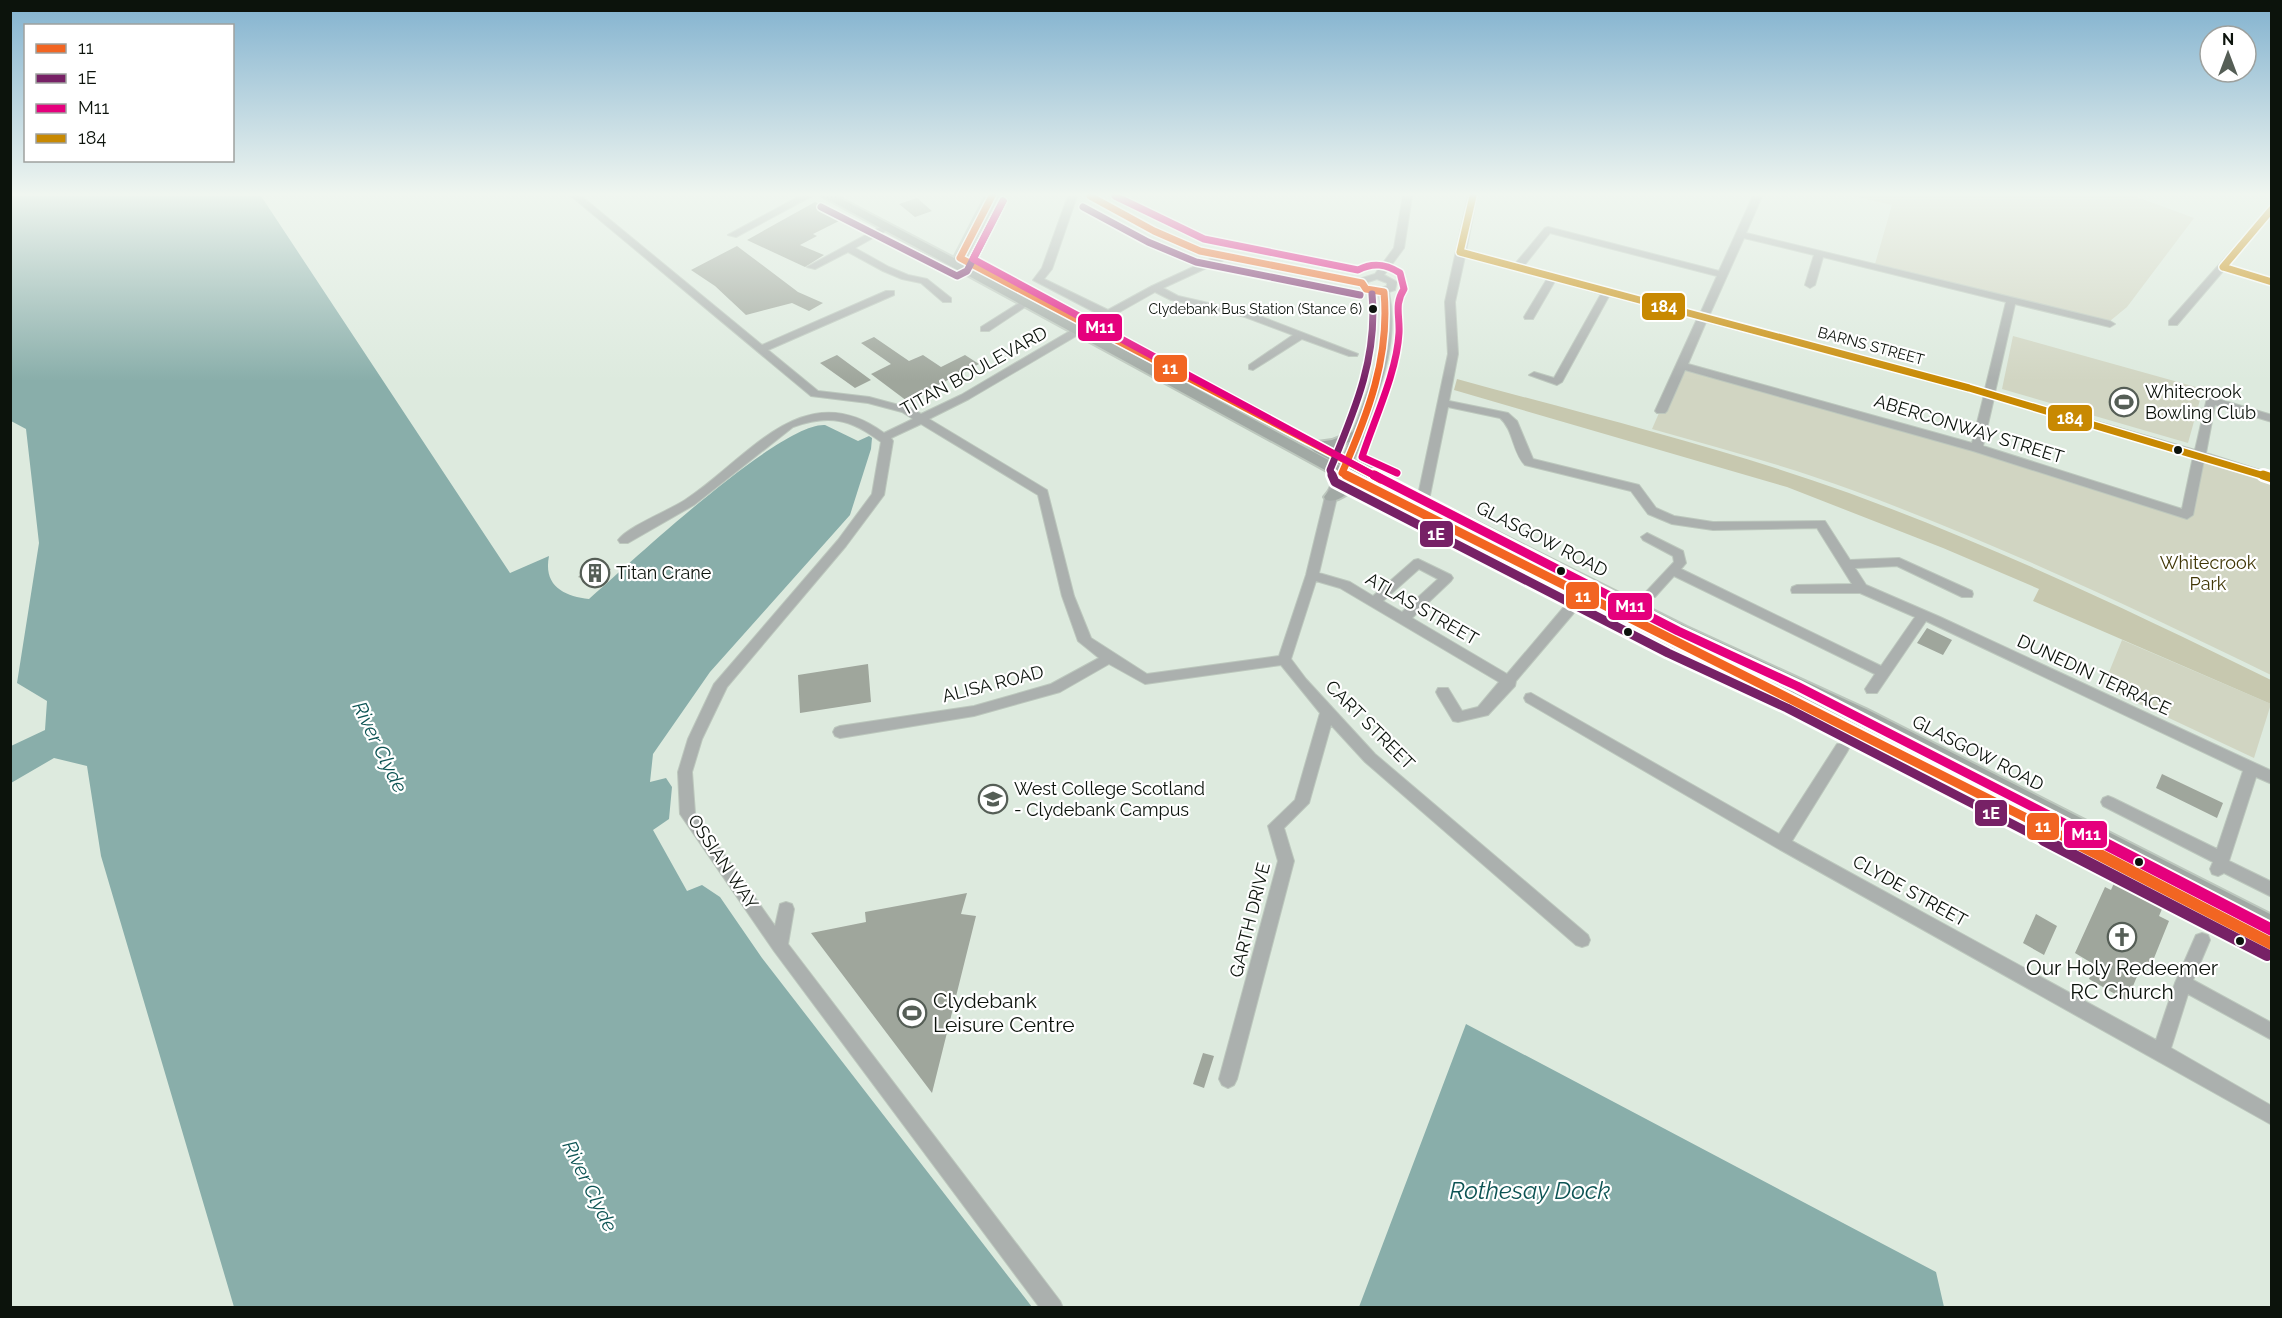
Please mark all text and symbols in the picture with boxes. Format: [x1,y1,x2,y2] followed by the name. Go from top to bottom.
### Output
[24,24,234,162] legend
[2198,24,2258,84] north arrow
[2222,30,2234,49] text: N
[78,37,94,58] text: 11
[78,67,97,88] text: 1E
[78,97,109,118] text: M11
[78,127,106,148] text: 184
[1641,292,1686,321] line badge: 184
[1651,297,1677,316] text: 184
[1149,301,1362,317] place label: Clydebank Bus Station (Stance 6)
[1367,303,1379,315] marker: Clydebank Bus Station (Stance 6)
[1077,313,1123,342] line badge: M11
[1085,318,1115,337] text: M11
[897,321,1051,420] street label: TITAN BOULEVARD
[1816,323,1926,369] street label: BARNS STREET
[1153,354,1188,383] line badge: 11
[1162,359,1178,378] text: 11
[2145,381,2256,423] place label: Whitecrook Bowling Club
[2108,386,2140,418] sports icon: Whitecrook Bowling Club
[1872,390,2067,467] street label: ABERCONWAY STREET
[2047,404,2093,432] line badge: 184
[2057,409,2083,428] text: 184
[2172,444,2184,456] unlabelled marker
[1473,496,1612,581] street label: GLASGOW ROAD
[1419,520,1454,548] line badge: 1E
[1427,525,1445,544] text: 1E
[2160,552,2257,594] park label: Whitecrook Park
[579,557,611,589] building icon: Titan Crane
[616,562,712,583] place label: Titan Crane
[1555,565,1567,577] unlabelled marker
[1362,568,1482,649] street label: ATLAS STREET
[1565,581,1600,610] line badge: 11
[1575,587,1591,606] text: 11
[1607,592,1653,621] line badge: M11
[1615,597,1645,616] text: M11
[1622,626,1634,638] unlabelled marker
[2014,630,2174,719] street label: DUNEDIN TERRACE
[940,661,1046,706] street label: ALISA ROAD
[1321,676,1419,774] street label: CART STREET
[348,697,413,797] water label: River Clyde
[1909,710,2048,795] street label: GLASGOW ROAD
[1014,778,1205,820] place label: West College Scotland - Clydebank Campus
[977,783,1009,815] school or university icon: West College Scotland - Clydebank Campus
[1974,799,2008,827] line badge: 1E
[1982,804,2000,823] text: 1E
[684,810,763,913] street label: OSSIAN WAY
[2026,812,2060,841] line badge: 11
[2035,817,2051,836] text: 11
[2063,820,2108,849] line badge: M11
[2071,825,2101,844] text: M11
[1849,850,1971,931] street label: CLYDE STREET
[2133,856,2145,868] unlabelled marker
[1225,860,1274,980] street label: GARTH DRIVE
[2106,921,2138,953] church icon: Our Holy Redeemer RC Church
[2234,935,2246,947] unlabelled marker
[2026,955,2219,1004] place label: Our Holy Redeemer RC Church
[933,988,1075,1037] place label: Clydebank Leisure Centre
[896,997,928,1029] sports icon: Clydebank Leisure Centre
[558,1136,623,1236] water label: River Clyde
[1450,1176,1611,1205] water label: Rothesay Dock

